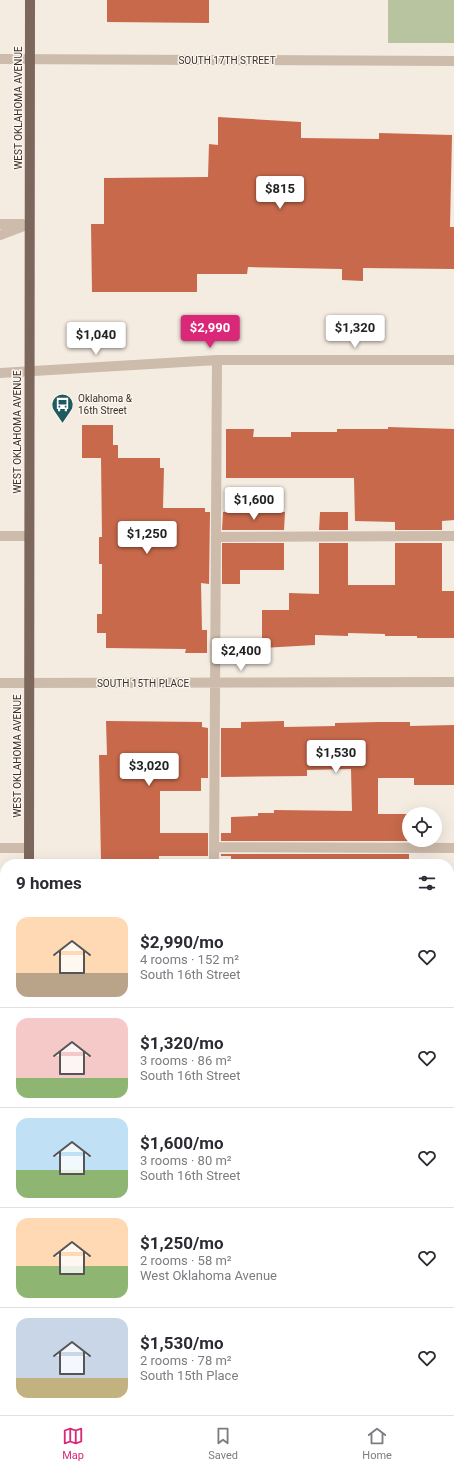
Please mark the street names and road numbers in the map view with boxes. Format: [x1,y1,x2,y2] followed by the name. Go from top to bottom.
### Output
[13,46,24,170] street label: WEST OKLAHOMA AVENUE
[178,55,276,66] street label: SOUTH 17TH STREET
[12,370,23,494] street label: WEST OKLAHOMA AVENUE
[97,678,189,689] street label: SOUTH 15TH PLACE
[12,694,23,818] street label: WEST OKLAHOMA AVENUE

